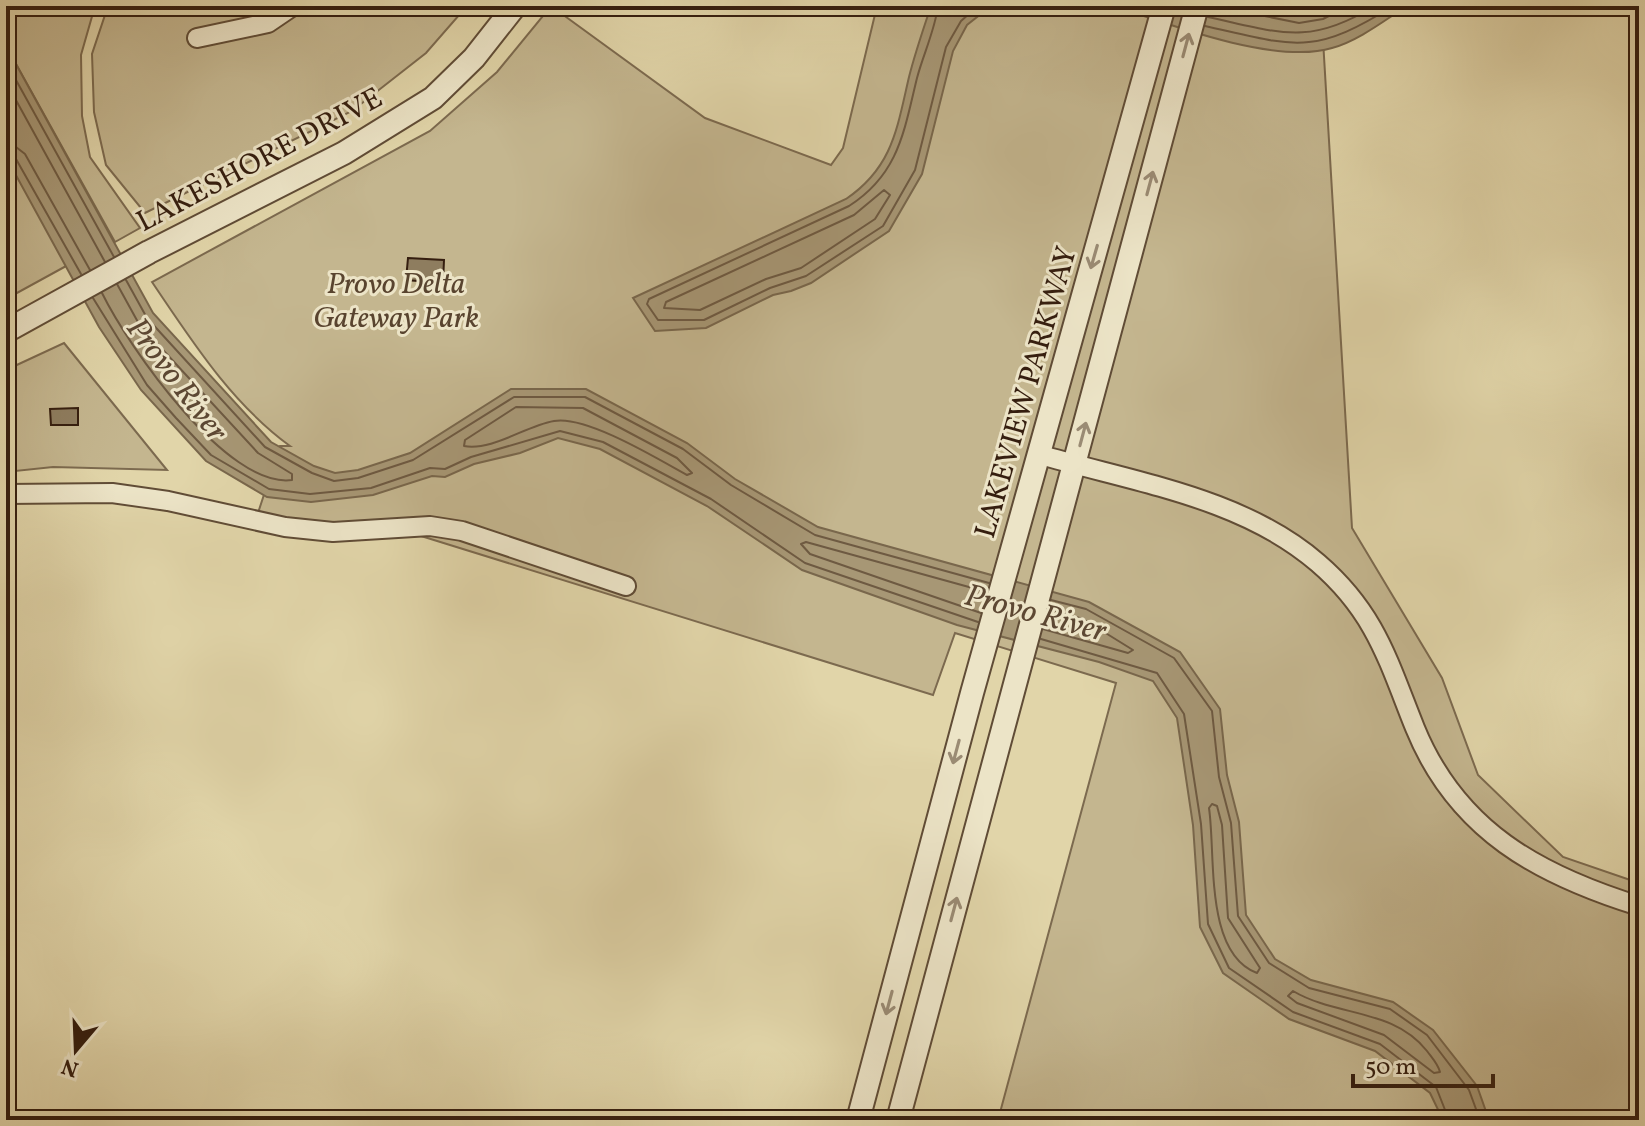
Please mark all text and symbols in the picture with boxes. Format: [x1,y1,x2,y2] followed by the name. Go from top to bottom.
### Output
[1180,32,1195,58] one-way arrow
[129,78,391,244] street label: LAKESHORE DRIVE
[1143,170,1158,196] one-way arrow
[965,242,1089,543] street label: LAKEVIEW PARKWAY
[1086,243,1101,269] one-way arrow
[313,264,479,340] park label: Provo Delta Gateway Park
[114,309,238,453] water label: Provo River
[1076,422,1091,447] one-way arrow
[959,575,1112,655] water label: Provo River
[948,738,963,764] one-way arrow
[948,897,963,923] one-way arrow
[881,990,896,1016] one-way arrow
[36,1010,116,1090] north arrow
[1353,1038,1493,1088] scale bar
[58,1049,83,1084] text: N
[1365,1051,1417,1085] text: 50 m

